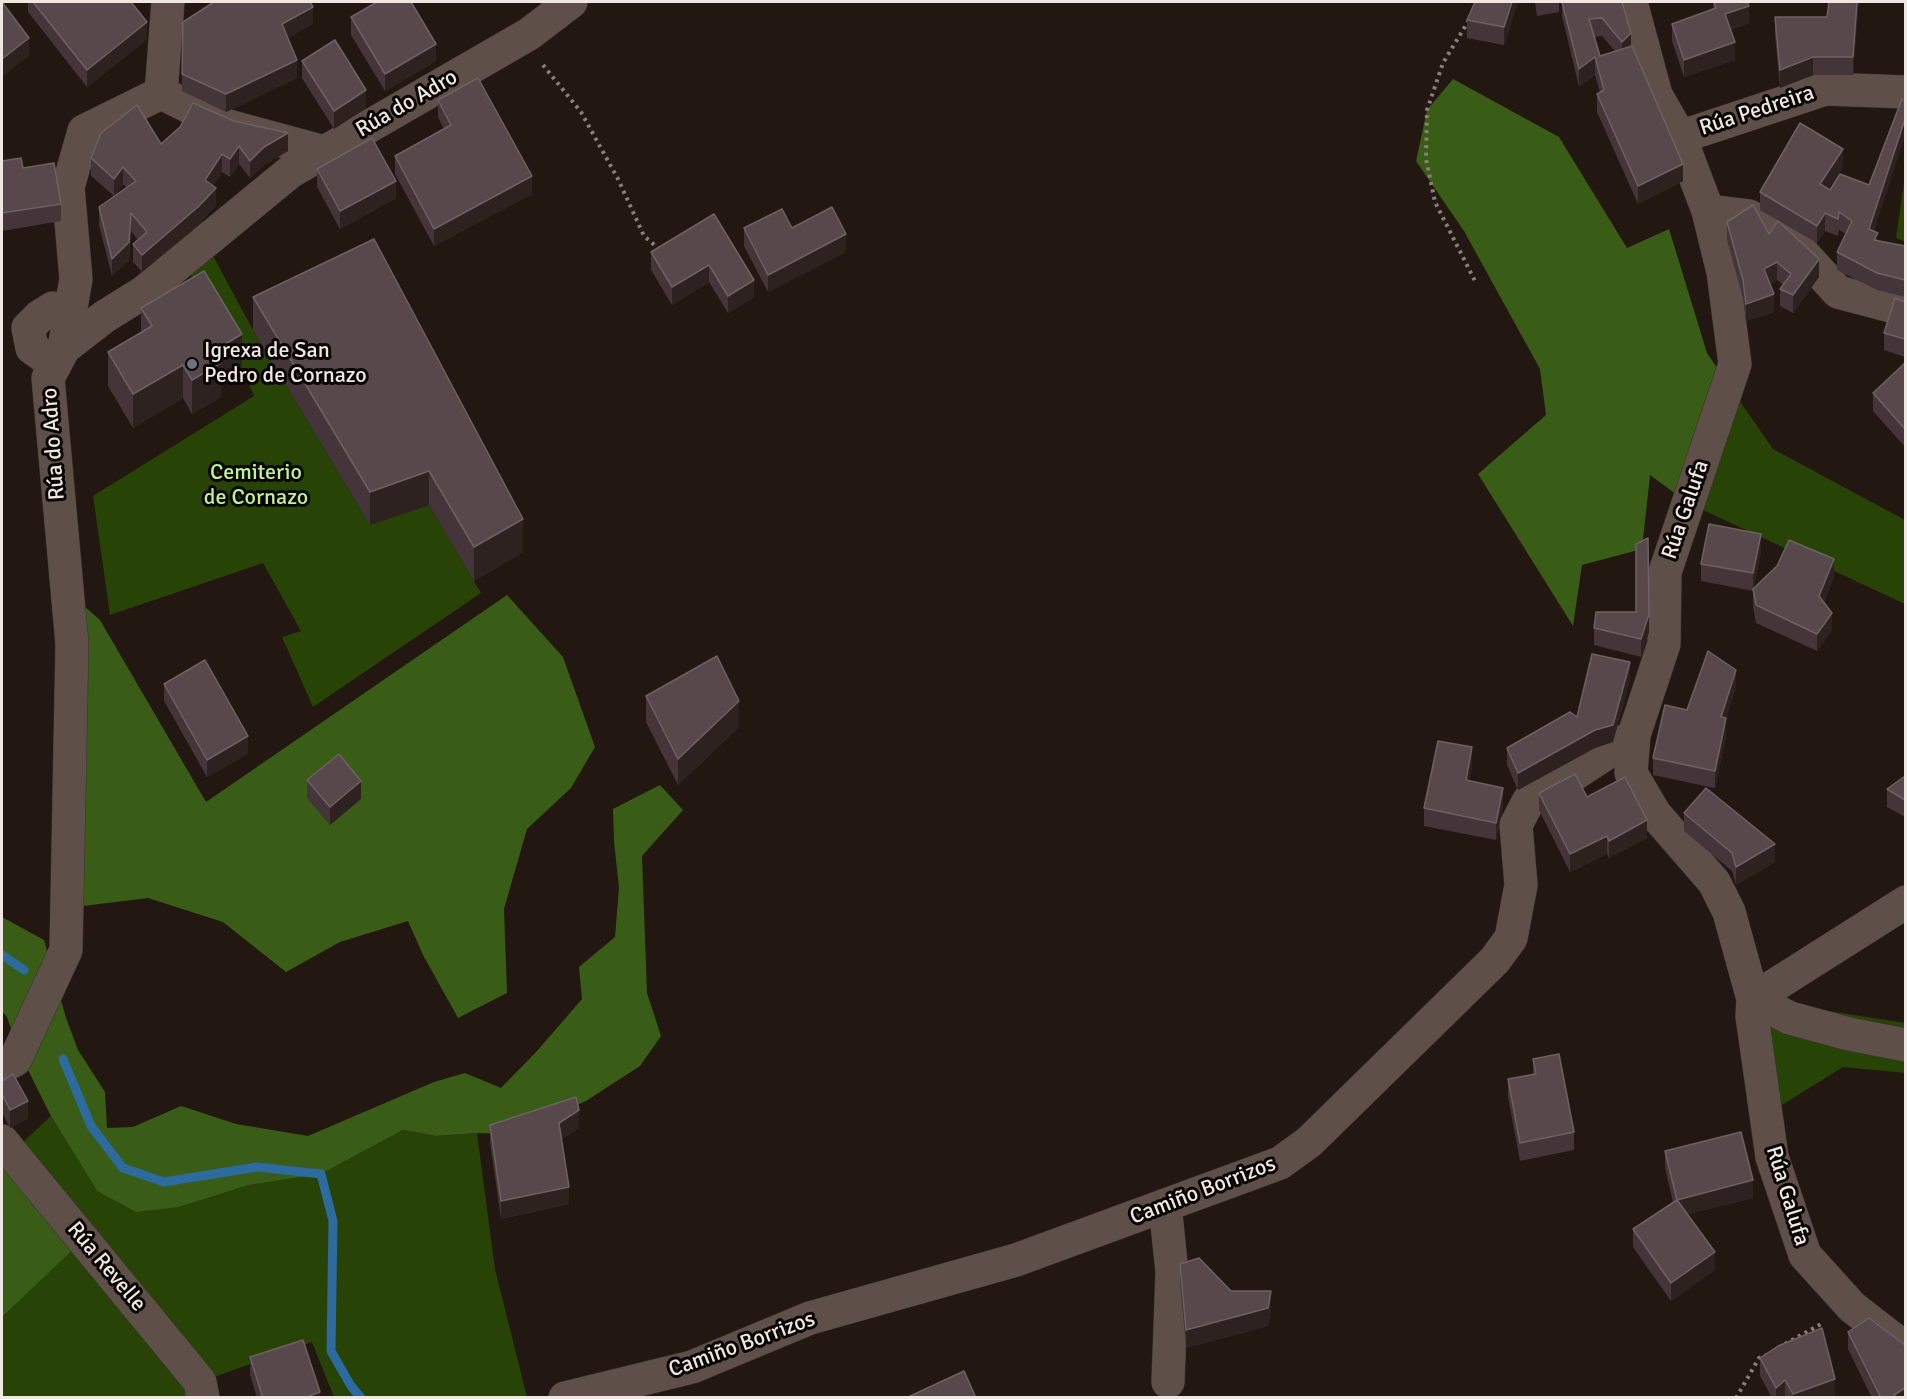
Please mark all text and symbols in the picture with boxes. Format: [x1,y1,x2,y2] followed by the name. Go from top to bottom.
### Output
[352,64,462,144] street label: Rúa do Adro
[1696,80,1818,142] street label: Rúa Pedreira
[204,338,367,390] place label: Igrexa de San Pedro de Cornazo
[185,357,199,371] marker: Igrexa de San Pedro de Cornazo
[37,387,71,501] street label: Rúa do Adro
[1657,457,1715,563] street label: Rúa Galufa
[204,460,308,512] park label: Cemiterio de Cornazo
[1759,1143,1815,1249] street label: Rúa Galufa
[1126,1151,1280,1231] street label: Camiño Borrizos
[61,1217,151,1317] street label: Rúa Revelle
[665,1306,819,1384] street label: Camiño Borrizos

